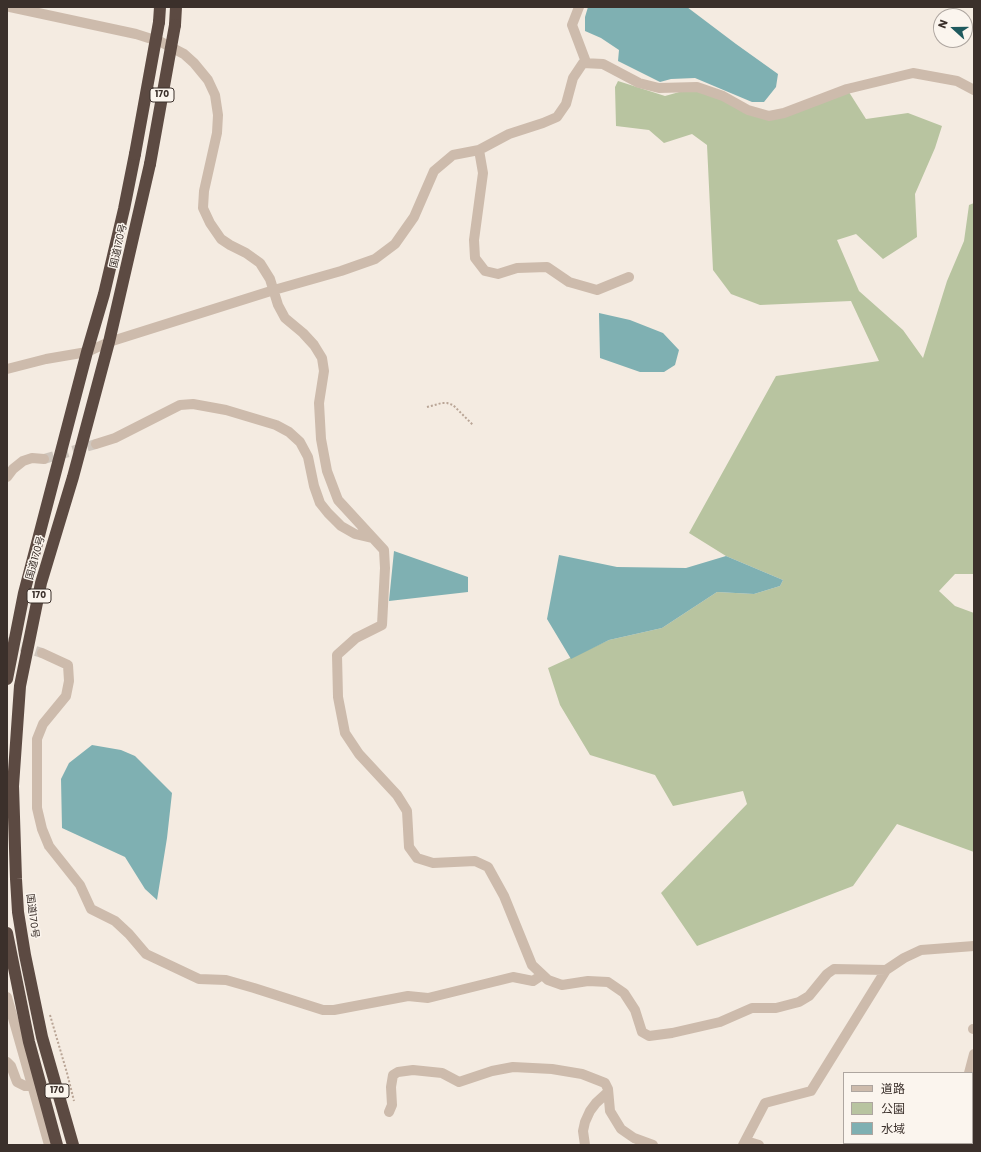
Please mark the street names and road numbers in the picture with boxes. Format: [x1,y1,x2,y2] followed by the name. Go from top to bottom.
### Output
[150,88,174,102] road number: 170
[108,223,130,269] street label: 国道170号
[24,535,48,581] street label: 国道170号
[27,589,51,603] road number: 170
[23,893,41,939] street label: 国道170号
[45,1084,69,1098] road number: 170

